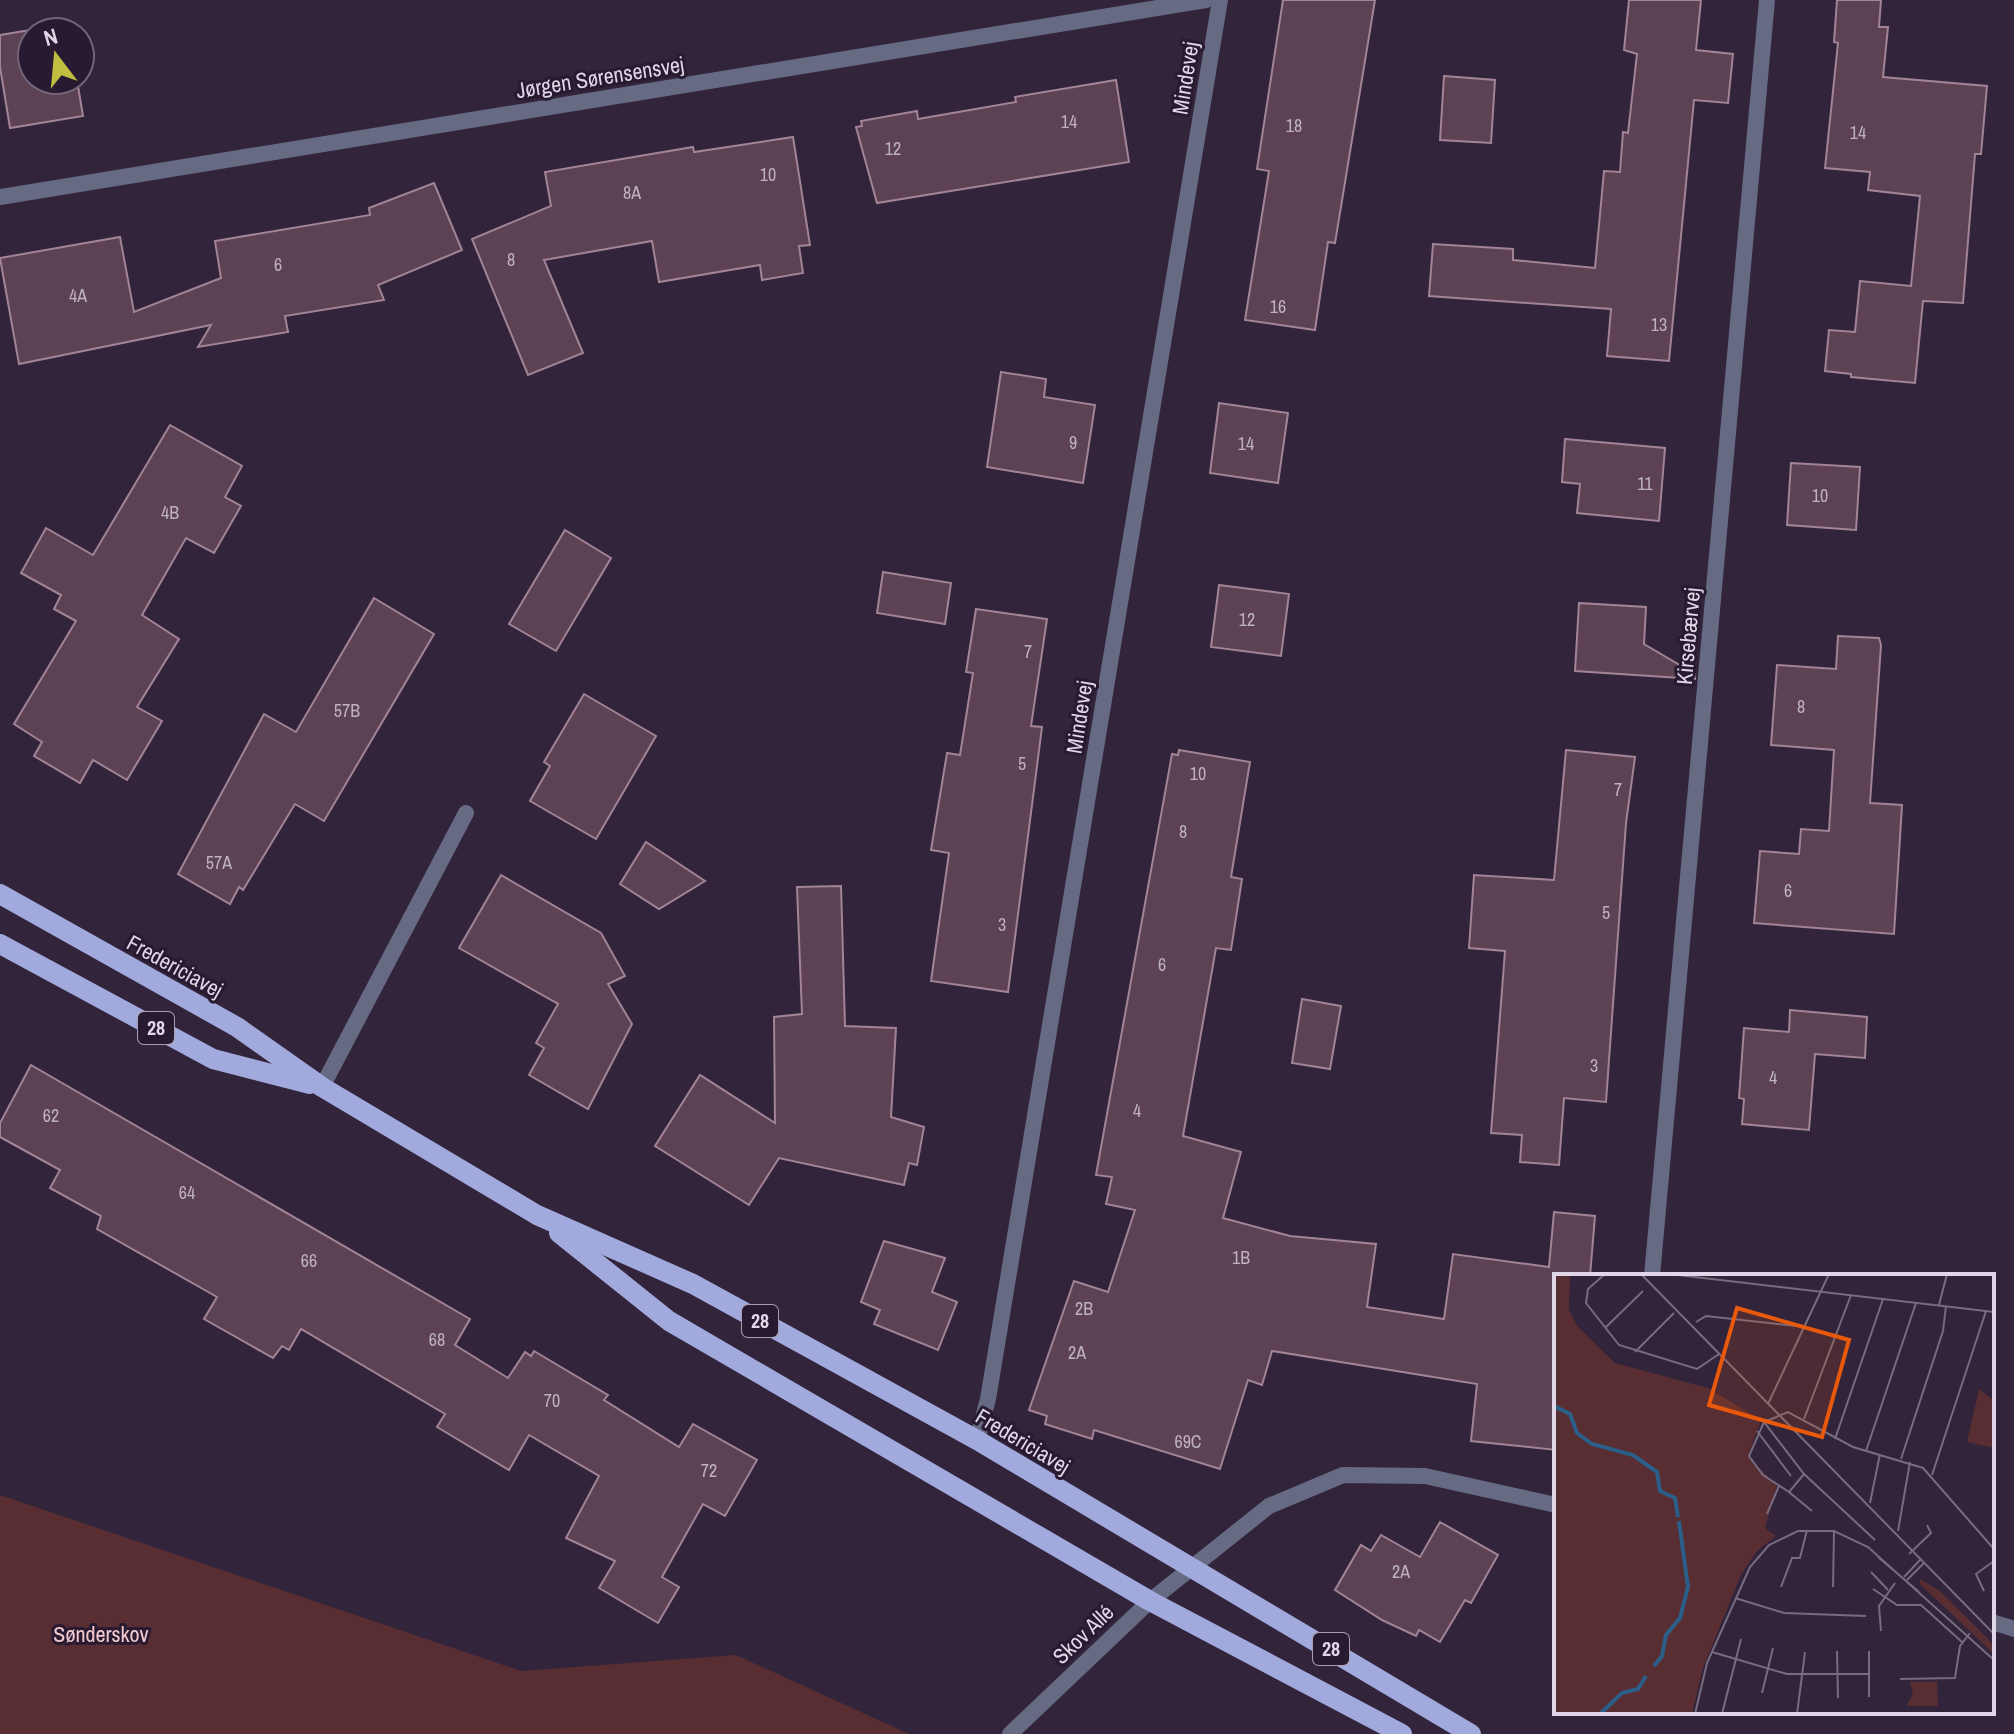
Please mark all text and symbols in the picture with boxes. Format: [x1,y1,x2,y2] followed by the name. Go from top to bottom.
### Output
[16,16,96,96] north arrow
[40,21,61,53] text: N
[1164,40,1206,116] street label: Mindevej
[514,49,686,105] street label: Jørgen Sørensensvej
[1061,109,1077,134] house number: 14
[1286,113,1302,138] house number: 18
[1850,120,1866,145] house number: 14
[885,136,901,161] house number: 12
[760,162,776,187] house number: 10
[623,180,641,205] house number: 8A
[507,247,515,272] house number: 8
[274,252,282,277] house number: 6
[69,283,87,308] house number: 4A
[1270,294,1286,319] house number: 16
[1651,312,1667,337] house number: 13
[1069,430,1077,455] house number: 9
[1238,431,1254,456] house number: 14
[1637,471,1653,496] house number: 11
[1812,483,1828,508] house number: 10
[161,500,179,525] house number: 4B
[1669,586,1707,686] street label: Kirsebærvej
[1239,607,1255,632] house number: 12
[1024,639,1032,664] house number: 7
[1058,679,1100,755] street label: Mindevej
[1797,694,1805,719] house number: 8
[334,698,360,723] house number: 57B
[1018,751,1026,776] house number: 5
[1190,761,1206,786] house number: 10
[1614,777,1622,802] house number: 7
[1179,819,1187,844] house number: 8
[206,850,232,875] house number: 57A
[1784,878,1792,903] house number: 6
[1602,900,1610,925] house number: 5
[998,912,1006,937] house number: 3
[122,927,228,1005] street label: Fredericiavej
[1158,952,1166,977] house number: 6
[138,1012,174,1044] road number: 28
[1590,1053,1598,1078] house number: 3
[1769,1065,1777,1090] house number: 4
[1133,1098,1141,1123] house number: 4
[43,1103,59,1128] house number: 62
[179,1180,195,1205] house number: 64
[1232,1245,1250,1270] house number: 1B
[301,1248,317,1273] house number: 66
[1554,1274,1994,1714] inset map
[1075,1296,1093,1321] house number: 2B
[742,1305,778,1337] road number: 28
[429,1327,445,1352] house number: 68
[1068,1340,1086,1365] house number: 2A
[544,1388,560,1413] house number: 70
[970,1401,1076,1481] street label: Fredericiavej
[1174,1429,1202,1454] house number: 69C
[701,1458,717,1483] house number: 72
[1392,1559,1410,1584] house number: 2A
[1046,1597,1120,1671] street label: Skov Allé
[53,1619,149,1649] park label: Sønderskov
[1313,1633,1349,1665] road number: 28

